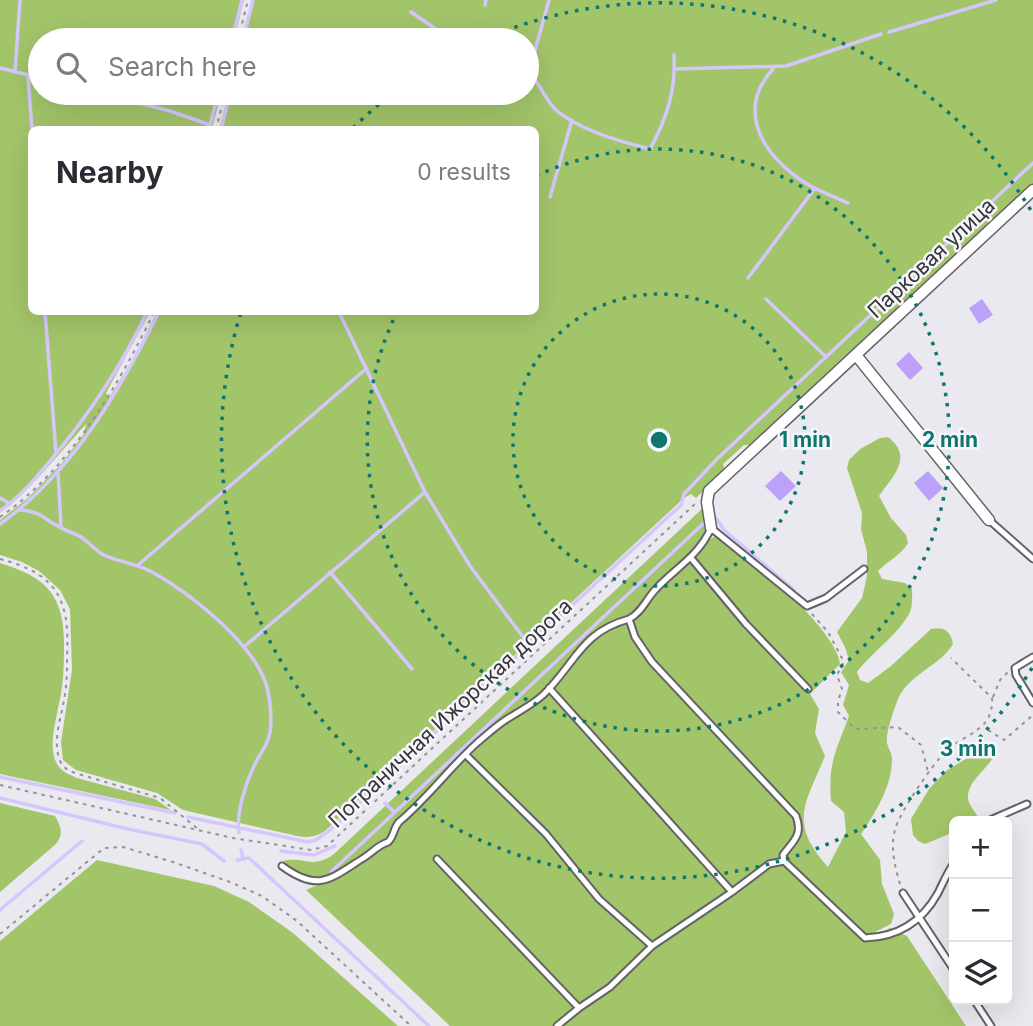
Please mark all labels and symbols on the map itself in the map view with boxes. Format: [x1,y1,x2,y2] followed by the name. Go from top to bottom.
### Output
[862,193,1000,323] street label: Парковая улица
[779,427,831,452] text: 1 min
[922,427,978,452] text: 2 min
[647,428,671,452] centre of rings
[323,593,577,833] street label: Пограничная Ижорская дорога
[940,736,996,761] text: 3 min

